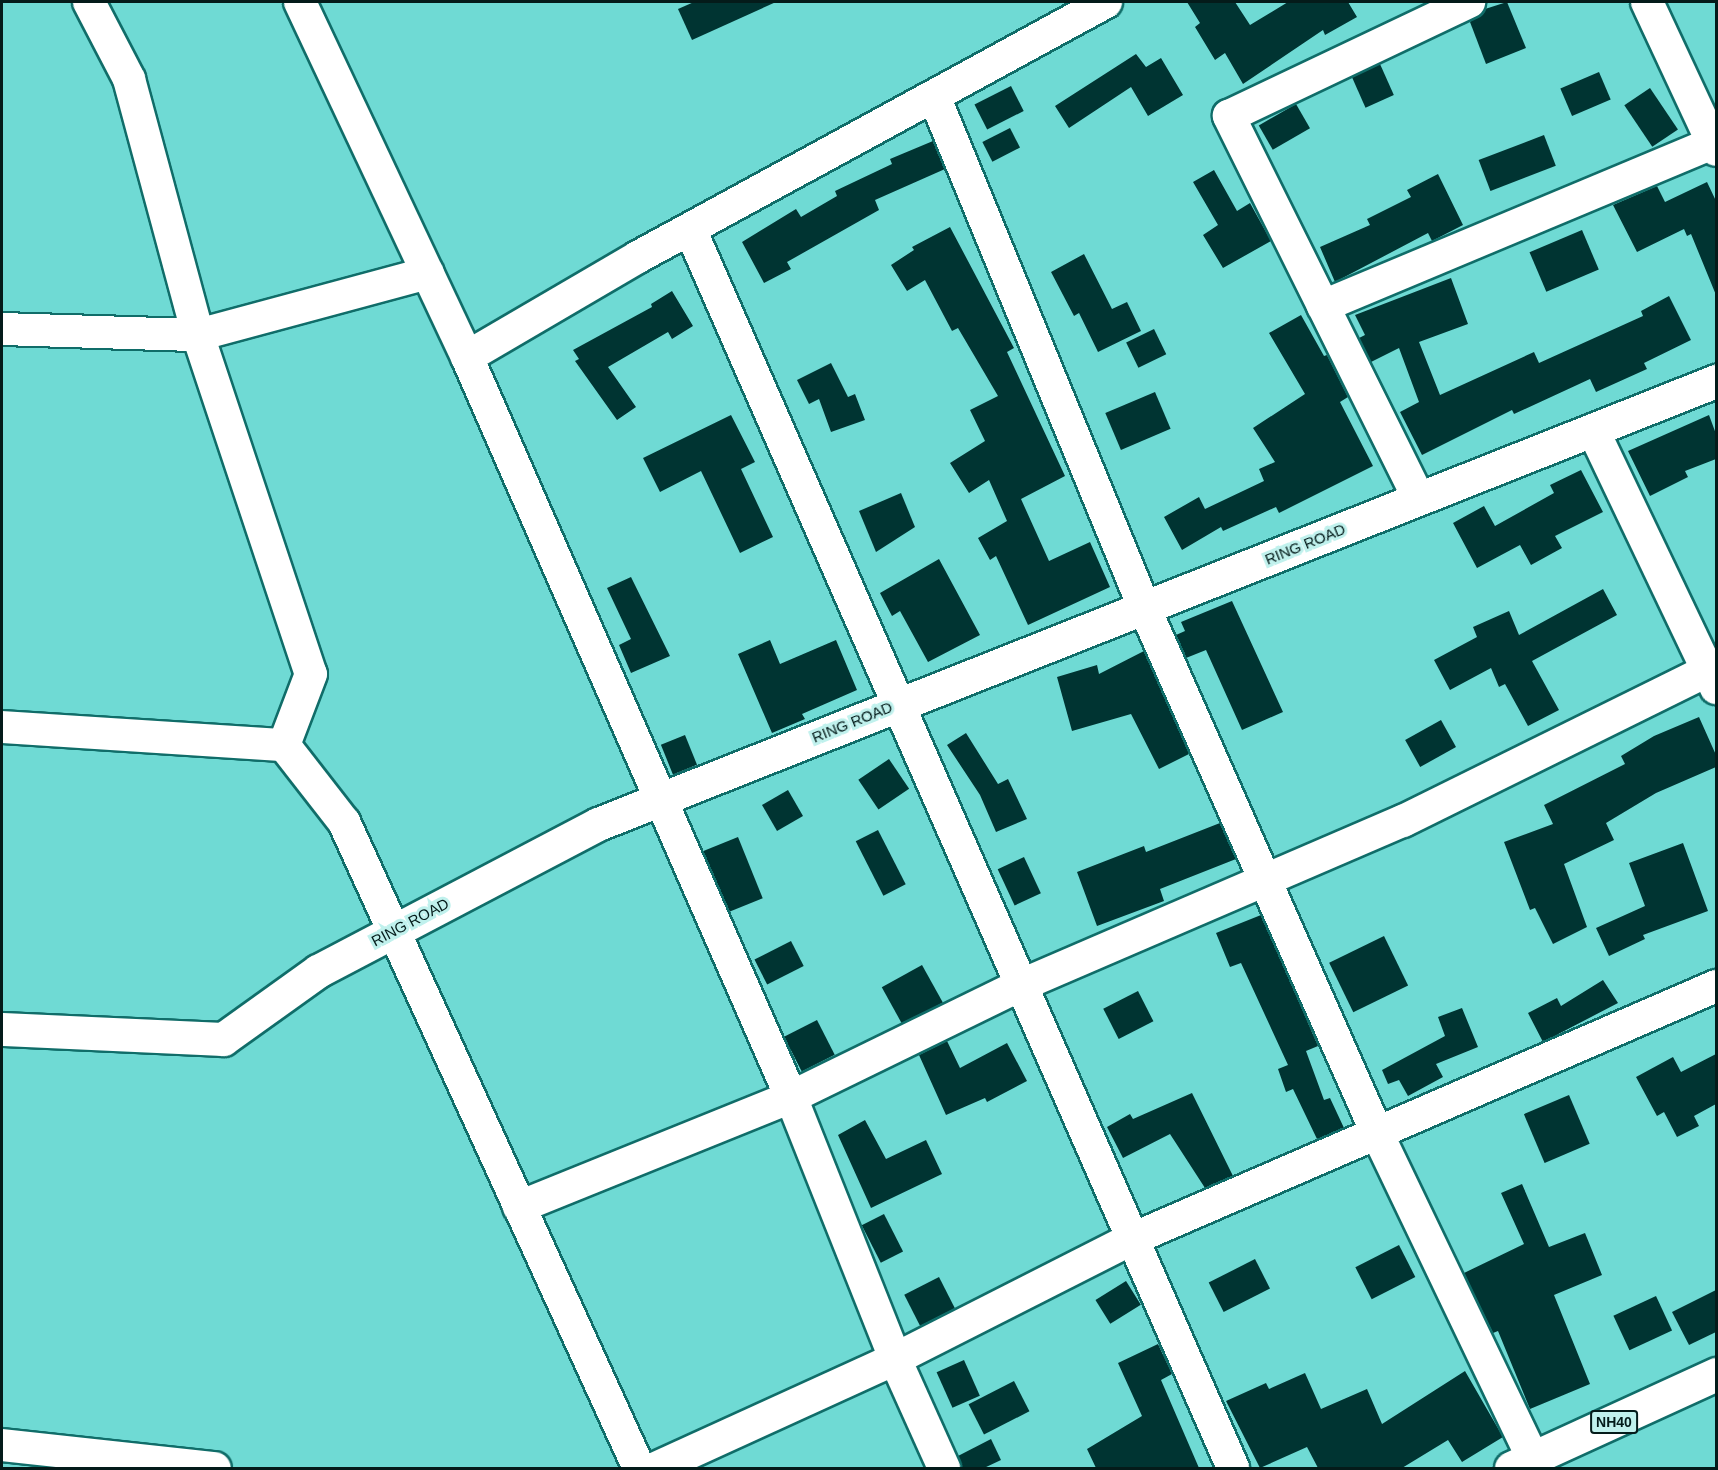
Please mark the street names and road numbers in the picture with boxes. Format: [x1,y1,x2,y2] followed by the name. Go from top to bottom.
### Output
[1262,520,1348,568] street label: RING ROAD
[809,698,895,746] street label: RING ROAD
[368,894,452,950] street label: RING ROAD
[1590,1411,1638,1433] road number: NH40

